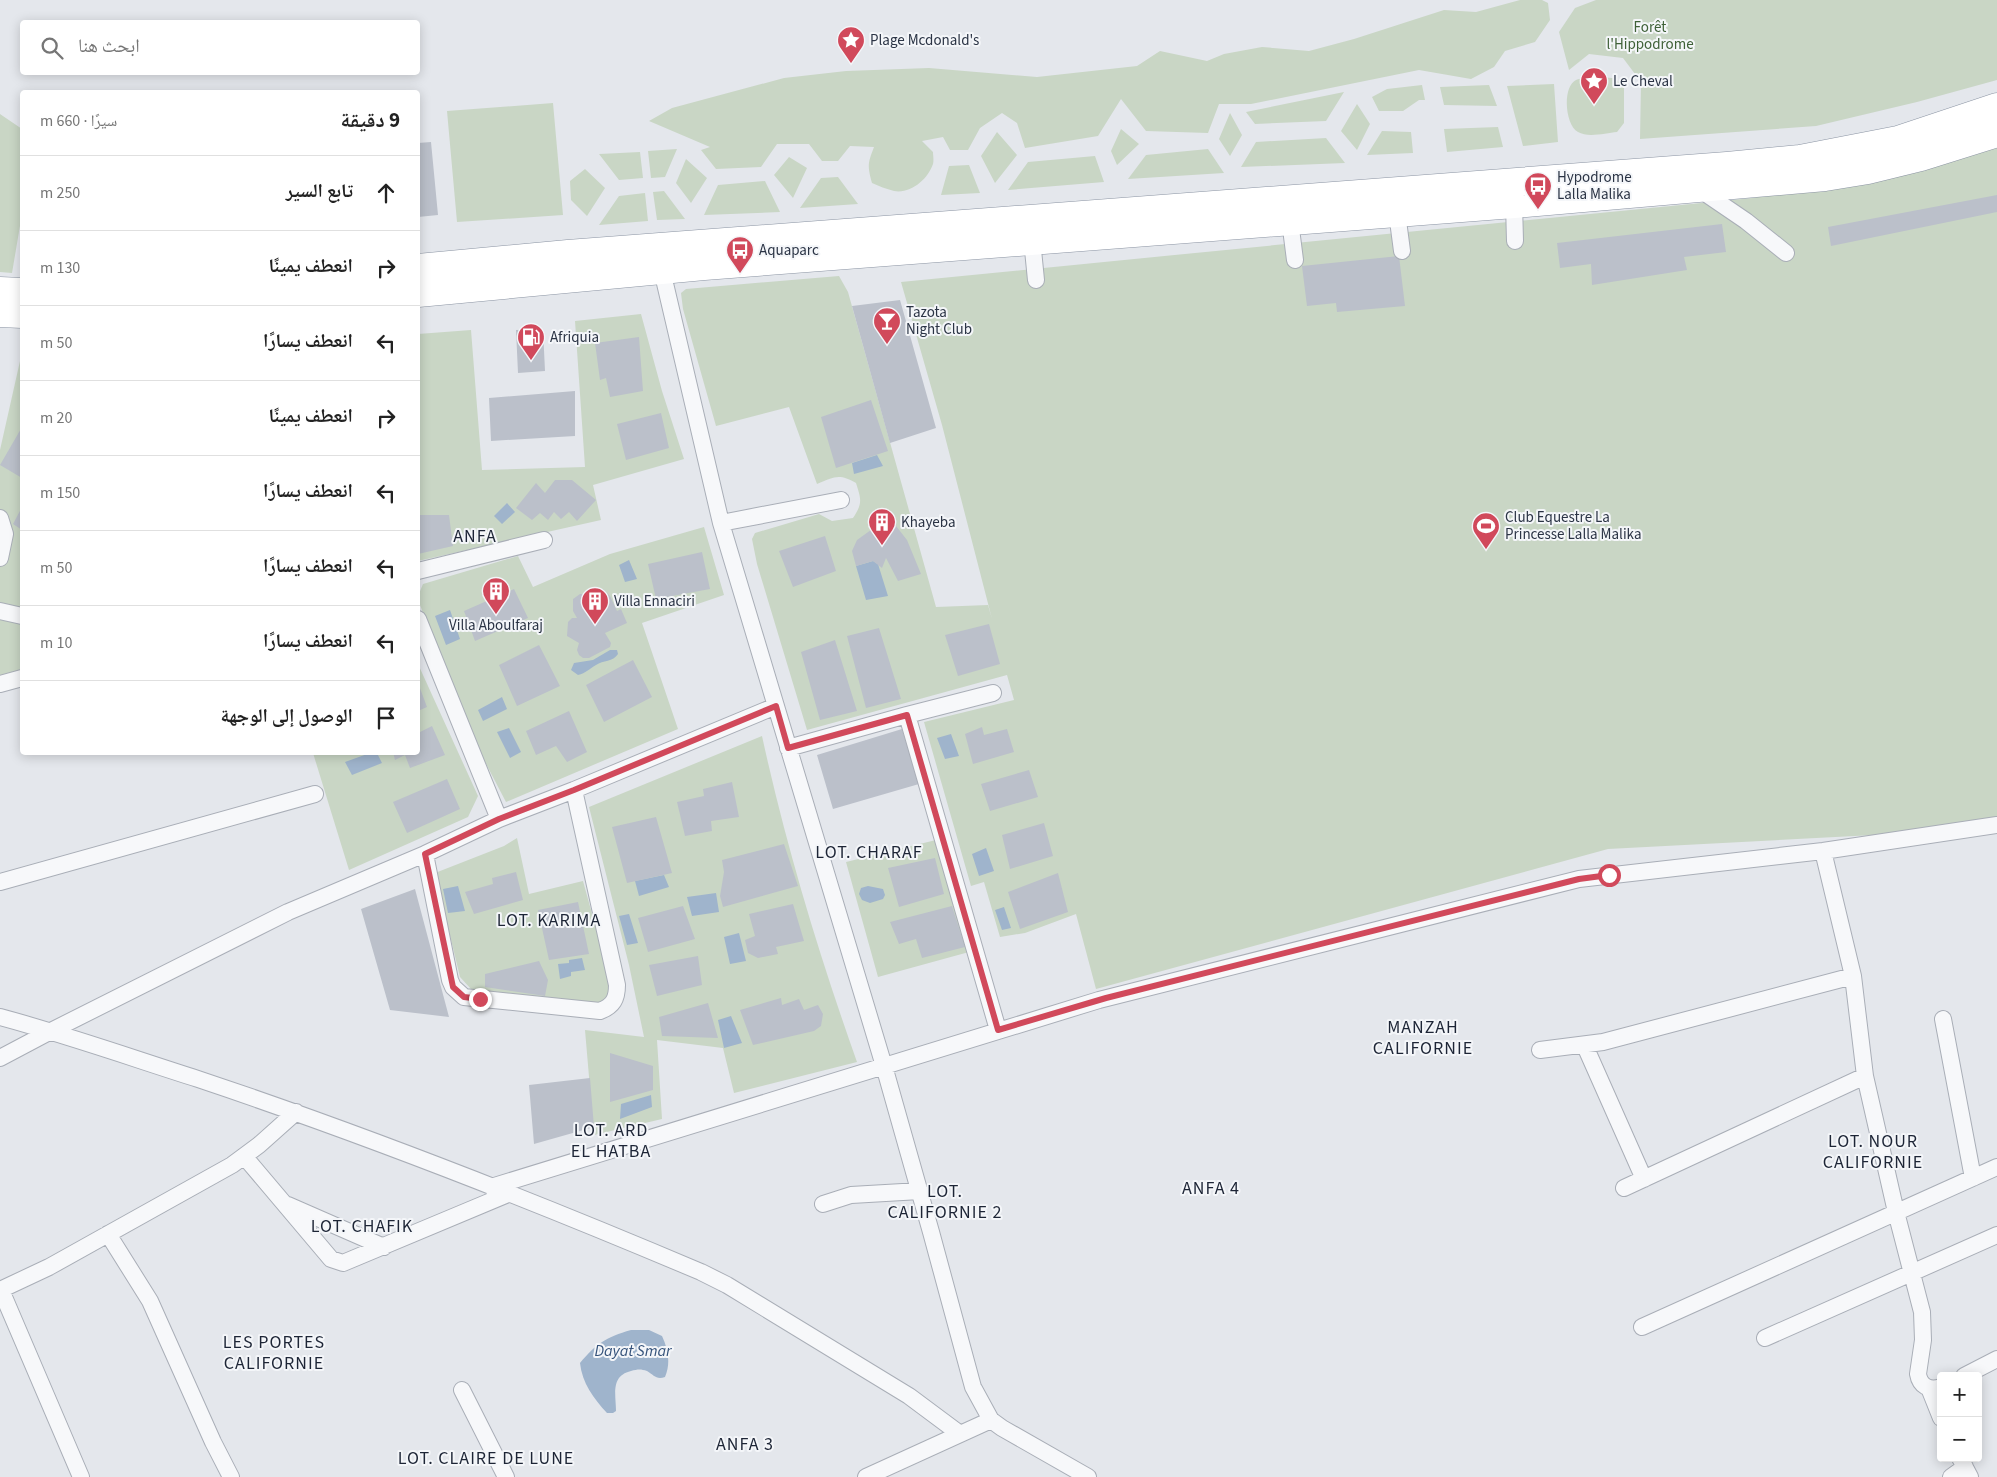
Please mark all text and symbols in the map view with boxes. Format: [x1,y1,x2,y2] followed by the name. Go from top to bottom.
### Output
[1606,17,1694,55] park label: Forêt l'Hippodrome
[20,20,420,75] search box
[836,25,866,64] place icon: Plage Mcdonald's
[870,30,979,51] place label: Plage Mcdonald's
[78,33,140,60] text: ابحث هنا
[38,34,66,62] icon: search
[1579,66,1609,105] place icon: Le Cheval
[1613,71,1673,92] place label: Le Cheval
[341,105,400,135] text: 9 دقيقة
[40,110,117,132] text: سيرًا · 660 m
[1557,167,1632,205] place label: Hypodrome Lalla Malika
[1523,171,1553,210] bus stop icon: Hypodrome Lalla Malika
[286,178,353,205] text: تابع السير
[372,179,400,207] icon: ahead
[40,182,80,204] text: 250 m
[725,235,755,274] bus stop icon: Aquaparc
[759,240,819,261] place label: Aquaparc
[269,253,353,280] text: انعطف يمينًا
[372,254,400,282] icon: right
[40,257,80,279] text: 130 m
[906,302,972,340] place label: Tazota Night Club
[872,306,902,345] bar icon: Tazota Night Club
[516,322,546,361] fuel station icon: Afriquia
[550,327,599,348] place label: Afriquia
[263,328,353,355] text: انعطف يسارًا
[372,329,400,357] icon: left
[40,332,72,354] text: 50 m
[269,403,353,430] text: انعطف يمينًا
[372,404,400,432] icon: right
[40,407,72,429] text: 20 m
[263,478,353,505] text: انعطف يسارًا
[372,479,400,507] icon: left
[40,482,80,504] text: 150 m
[867,507,897,546] building icon: Khayeba
[1505,507,1641,545] place label: Club Equestre La Princesse Lalla Malika
[1471,511,1501,550] sports icon: Club Equestre La Princesse Lalla Malika
[901,512,955,533] place label: Khayeba
[453,524,497,549] district label: ANFA
[263,553,353,580] text: انعطف يسارًا
[372,554,400,582] icon: left
[40,557,72,579] text: 50 m
[481,576,511,615] building icon: Villa Aboulfaraj
[580,586,610,625] building icon: Villa Ennaciri
[614,591,695,612] place label: Villa Ennaciri
[449,615,543,636] place label: Villa Aboulfaraj
[263,628,353,655] text: انعطف يسارًا
[372,629,400,657] icon: left
[40,632,72,654] text: 10 m
[220,703,353,730] text: الوصول إلى الوجهة
[372,704,400,732] icon: arrive
[815,840,923,865] district label: LOT. CHARAF
[1598,864,1621,887] route start
[497,908,601,933] district label: LOT. KARIMA
[469,988,492,1011] route end
[1373,1015,1473,1061] district label: MANZAH CALIFORNIE
[571,1118,651,1164] district label: LOT. ARD EL HATBA
[1823,1129,1923,1175] district label: LOT. NOUR CALIFORNIE
[1182,1176,1240,1201] district label: ANFA 4
[888,1179,1002,1225] district label: LOT. CALIFORNIE 2
[311,1214,413,1239] district label: LOT. CHAFIK
[223,1330,325,1376] district label: LES PORTES CALIFORNIE
[594,1340,673,1362] water label: Dayat Smar
[1937,1372,1982,1462] map controls
[1937,1372,1982,1417] button: +
[1937,1417,1982,1462] button: −
[716,1432,774,1457] district label: ANFA 3
[398,1446,574,1471] district label: LOT. CLAIRE DE LUNE

